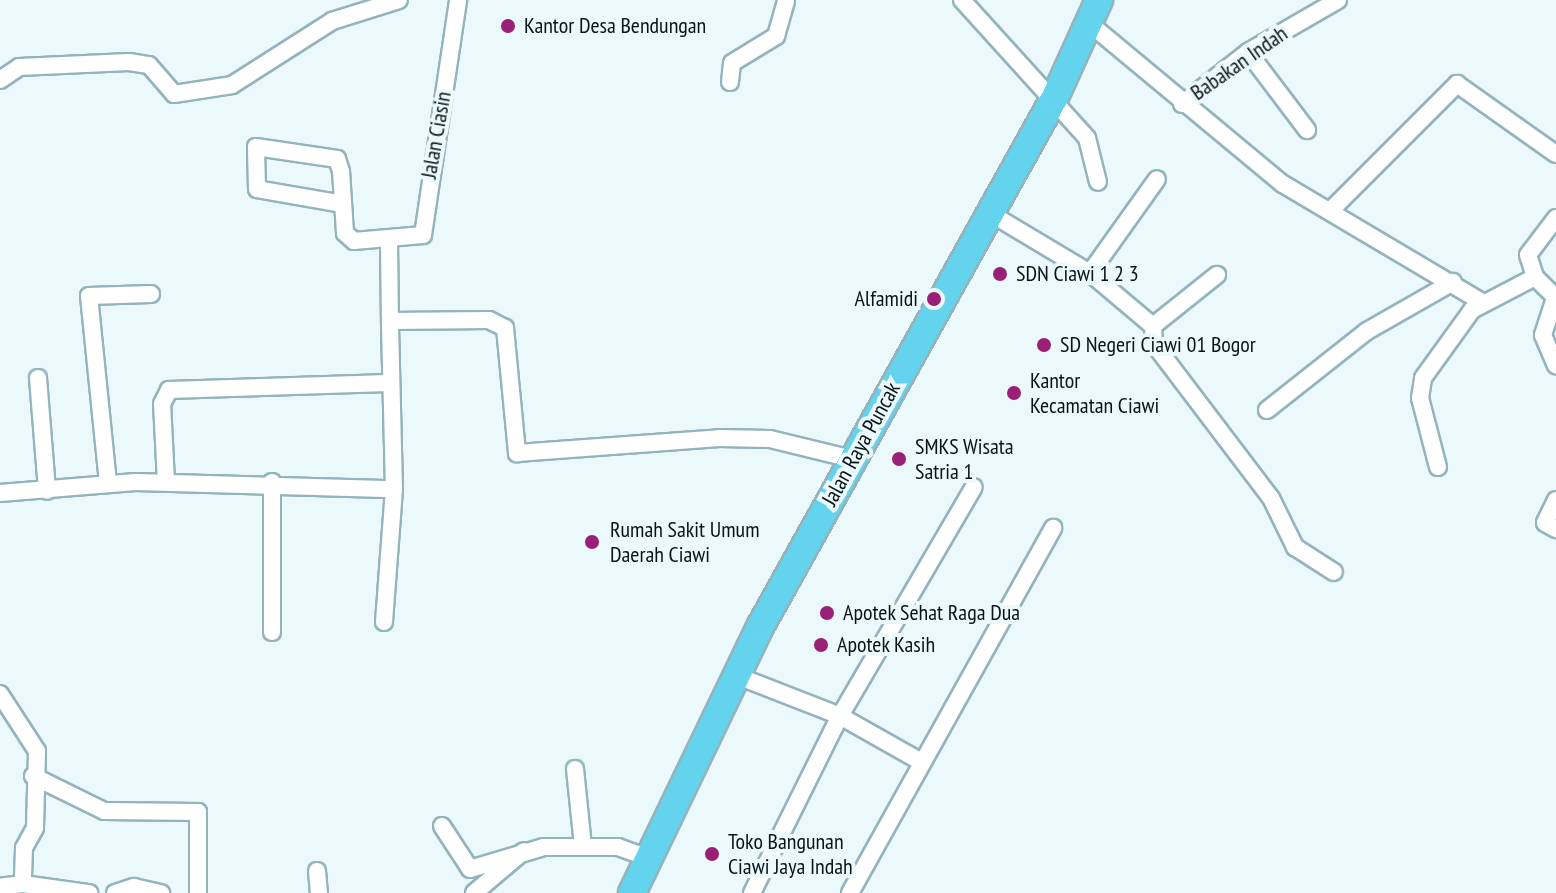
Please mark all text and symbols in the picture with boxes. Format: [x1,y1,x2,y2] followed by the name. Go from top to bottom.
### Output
[524,13,706,39] place label: Kantor Desa Bendungan
[499,17,517,35] marker: Kantor Desa Bendungan
[1186,20,1292,106] street label: Babakan Indah
[415,89,457,181] street label: Jalan Ciasin
[1016,261,1139,287] place label: SDN Ciawi 1 2 3
[991,265,1009,283] marker: SDN Ciawi 1 2 3
[855,286,918,312] place label: Alfamidi
[925,290,943,308] marker: Alfamidi
[1060,332,1256,358] place label: SD Negeri Ciawi 01 Bogor
[1035,336,1053,354] marker: SD Negeri Ciawi 01 Bogor
[1030,367,1159,418] place label: Kantor Kecamatan Ciawi
[816,378,906,510] street label: Jalan Raya Puncak
[1005,384,1023,402] marker: Kantor Kecamatan Ciawi
[915,433,1014,484] place label: SMKS Wisata Satria 1
[890,450,908,468] marker: SMKS Wisata Satria 1
[610,516,759,568] place label: Rumah Sakit Umum Daerah Ciawi
[581,531,603,553] marker: Rumah Sakit Umum Daerah Ciawi
[843,600,1021,626] place label: Apotek Sehat Raga Dua
[818,604,836,622] marker: Apotek Sehat Raga Dua
[837,632,936,658] place label: Apotek Kasih
[812,636,830,654] marker: Apotek Kasih
[728,828,853,880] place label: Toko Bangunan Ciawi Jaya Indah
[703,845,721,863] marker: Toko Bangunan Ciawi Jaya Indah

